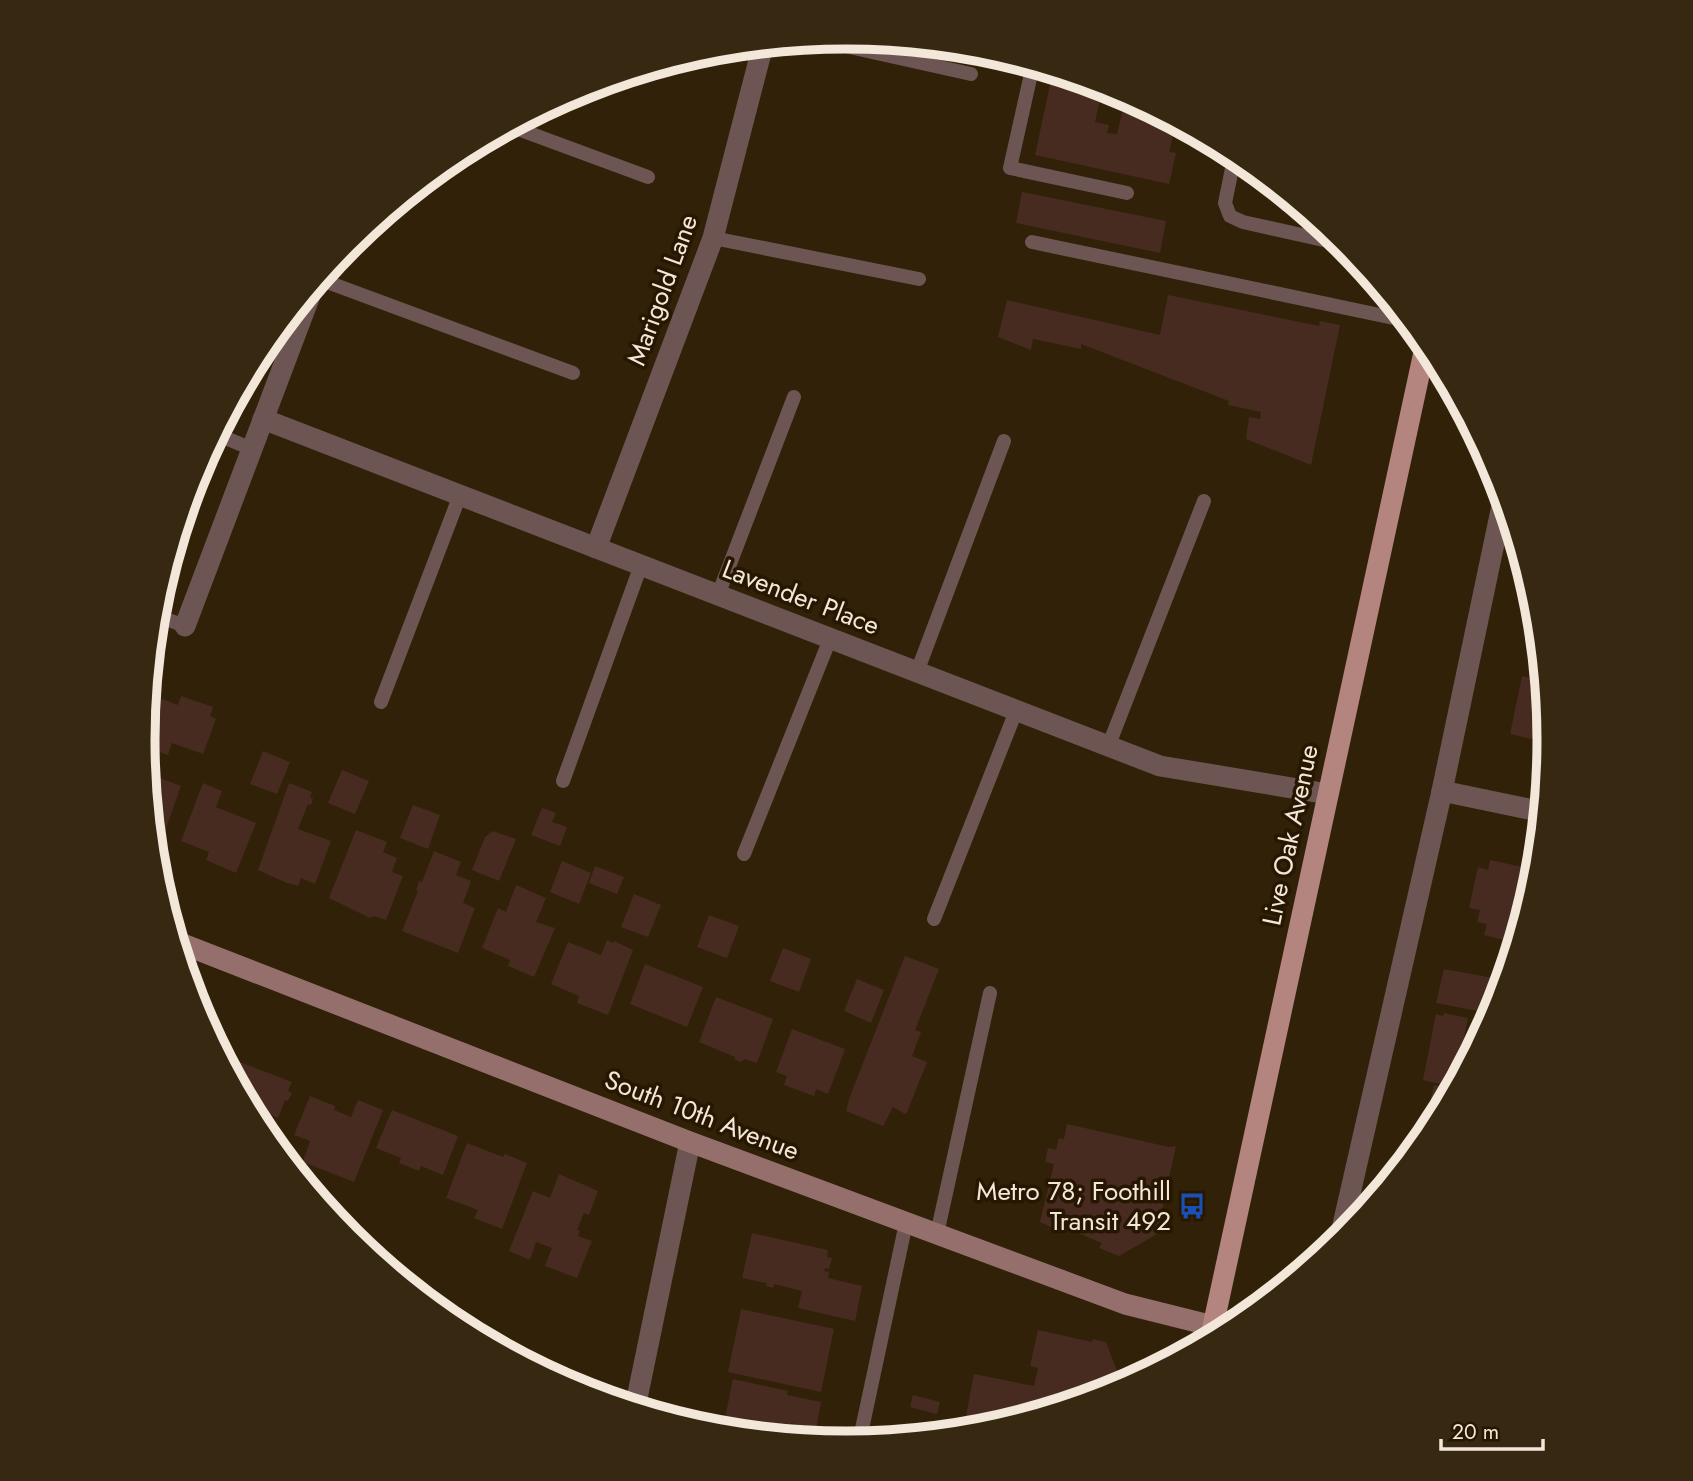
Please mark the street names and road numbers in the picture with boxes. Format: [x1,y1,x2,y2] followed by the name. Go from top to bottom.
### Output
[617,209,707,371] street label: Marigold Lane
[717,550,885,644] street label: Lavender Place
[1252,741,1328,929] street label: Live Oak Avenue
[599,1060,805,1170] street label: South 10th Avenue

